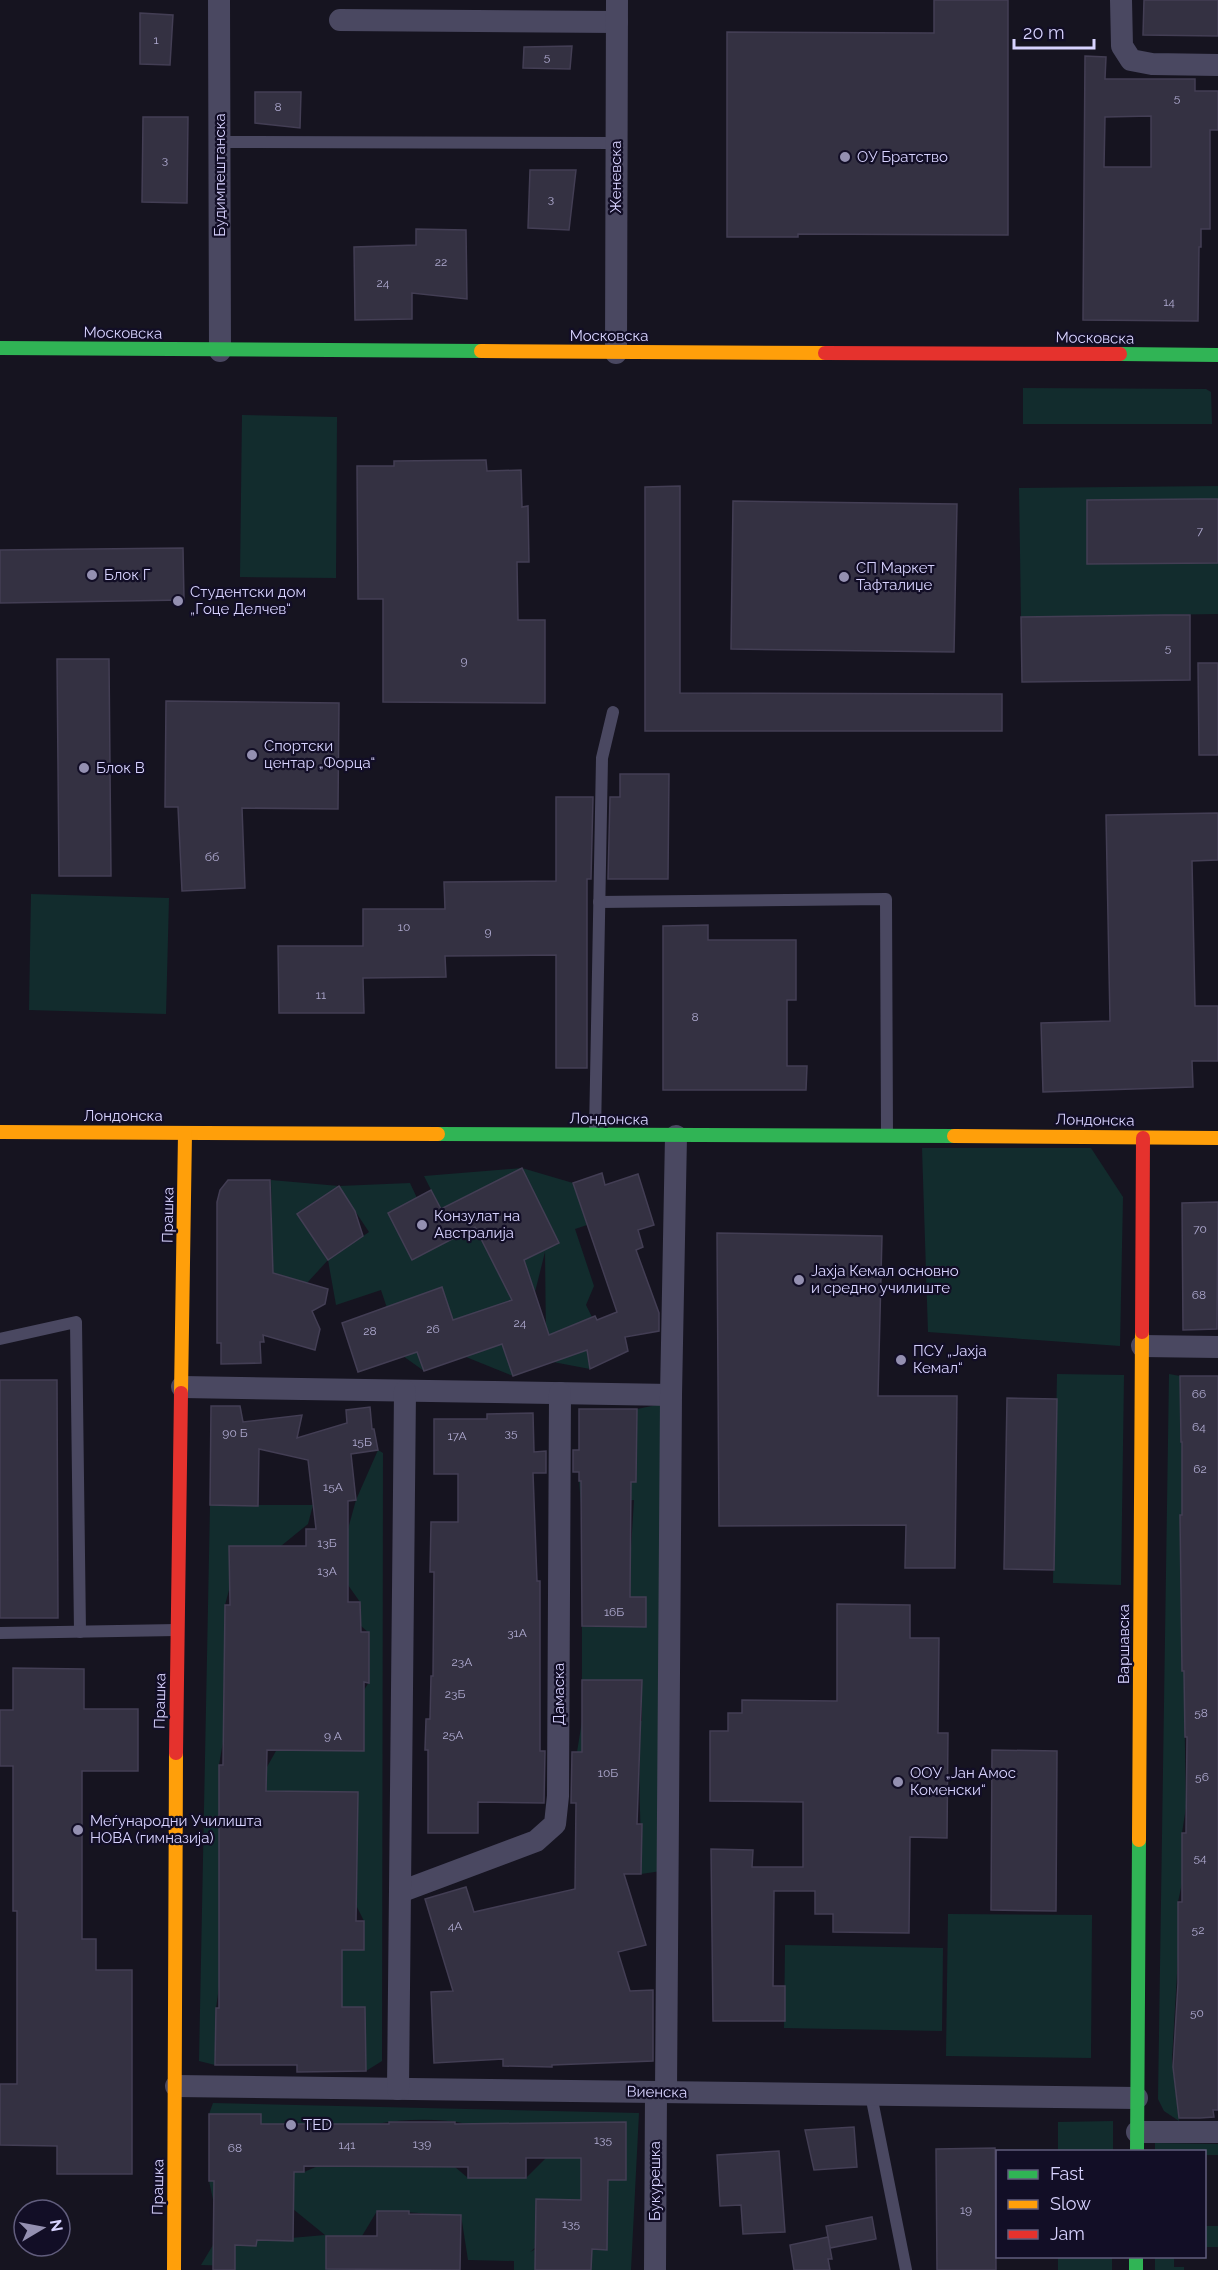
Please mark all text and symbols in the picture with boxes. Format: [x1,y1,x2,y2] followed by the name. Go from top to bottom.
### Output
[1014,12,1094,50] scale bar
[1023,22,1065,43] text: 20 m
[153,33,159,47] house number: 1
[544,50,551,64] house number: 5
[1174,91,1181,105] house number: 5
[274,100,282,114] house number: 8
[211,113,229,237] street label: Будимпештанска
[607,141,625,213] street label: Женевска
[857,148,948,166] place label: ОУ Братство
[838,150,852,164] marker: ОУ Братство
[162,153,168,167] house number: 3
[548,192,554,206] house number: 3
[435,255,447,269] house number: 22
[377,276,390,290] house number: 24
[1163,295,1175,309] house number: 14
[83,323,163,343] street label: Московска
[570,327,648,345] street label: Московска
[1055,328,1135,348] street label: Московска
[1197,524,1204,538] house number: 7
[856,559,935,594] place label: СП Маркет Тафталиџе
[104,566,151,584] place label: Блок Г
[85,568,99,582] marker: Блок Г
[837,570,851,584] marker: СП Маркет Тафталиџе
[190,583,306,618] place label: Студентски дом „Гоце Делчев“
[171,594,185,608] marker: Студентски дом „Гоце Делчев“
[1165,641,1172,655] house number: 5
[460,654,468,668] house number: 9
[264,737,375,772] place label: Спортски центар „Форца“
[245,748,259,762] marker: Спортски центар „Форца“
[96,759,145,777] place label: Блок В
[77,761,91,775] marker: Блок В
[205,850,219,864] house number: бб
[398,920,410,934] house number: 10
[484,925,492,939] house number: 9
[316,988,326,1002] house number: 11
[691,1010,699,1024] house number: 8
[83,1107,163,1125] street label: Лондонска
[569,1109,649,1129] street label: Лондонска
[1055,1110,1135,1130] street label: Лондонска
[159,1187,177,1243] street label: Прашка
[434,1207,520,1242] place label: Конзулат на Австралија
[415,1218,429,1232] marker: Конзулат на Австралија
[1193,1222,1207,1236] house number: 70
[811,1262,959,1297] place label: Јахја Кемал основно и средно училиште
[792,1273,806,1287] marker: Јахја Кемал основно и средно училиште
[1192,1288,1206,1302] house number: 68
[514,1316,527,1330] house number: 24
[426,1322,440,1336] house number: 26
[363,1324,377,1338] house number: 28
[913,1342,987,1377] place label: ПСУ „Јахја Кемал“
[894,1353,908,1367] marker: ПСУ „Јахја Кемал“
[1192,1387,1206,1401] house number: 66
[1192,1420,1206,1434] house number: 64
[222,1426,248,1440] house number: 90 Б
[505,1426,518,1440] house number: 35
[447,1429,467,1443] house number: 17А
[352,1435,372,1449] house number: 15Б
[1193,1462,1207,1476] house number: 62
[323,1480,343,1494] house number: 15A
[317,1536,337,1550] house number: 13Б
[317,1564,337,1578] house number: 13A
[1115,1604,1133,1684] street label: Варшавска
[604,1605,624,1619] house number: 16Б
[507,1626,527,1640] house number: 31А
[452,1655,472,1669] house number: 23А
[550,1663,568,1725] street label: Дамаска
[151,1673,169,1729] street label: Прашка
[445,1687,465,1701] house number: 23Б
[1194,1706,1208,1720] house number: 58
[443,1728,463,1742] house number: 25А
[324,1729,342,1743] house number: 9 A
[910,1764,1016,1799] place label: ООУ „Јан Амос Коменски“
[598,1766,618,1780] house number: 10Б
[1195,1770,1209,1784] house number: 56
[891,1775,905,1789] marker: ООУ „Јан Амос Коменски“
[90,1812,262,1847] place label: Меѓународни Училишта НОВА (гимназија)
[71,1823,85,1837] marker: Меѓународни Училишта НОВА (гимназија)
[1193,1851,1207,1865] house number: 54
[448,1919,462,1933] house number: 4А
[1192,1923,1204,1937] house number: 52
[1190,2006,1204,2020] house number: 50
[627,2082,687,2102] street label: Виенска
[303,2116,332,2134] place label: TED
[284,2118,298,2132] marker: TED
[594,2133,612,2147] house number: 135
[413,2137,431,2151] house number: 139
[339,2138,355,2152] house number: 141
[228,2141,242,2155] house number: 68
[646,2141,664,2221] street label: Букурешка
[996,2150,1206,2258] legend
[149,2159,167,2215] street label: Прашка
[1050,2163,1084,2184] text: Fast
[1050,2193,1091,2214] text: Slow
[12,2198,72,2258] north arrow
[960,2203,972,2217] house number: 19
[562,2217,580,2231] house number: 135
[46,2218,67,2233] text: N
[1050,2223,1085,2244] text: Jam

